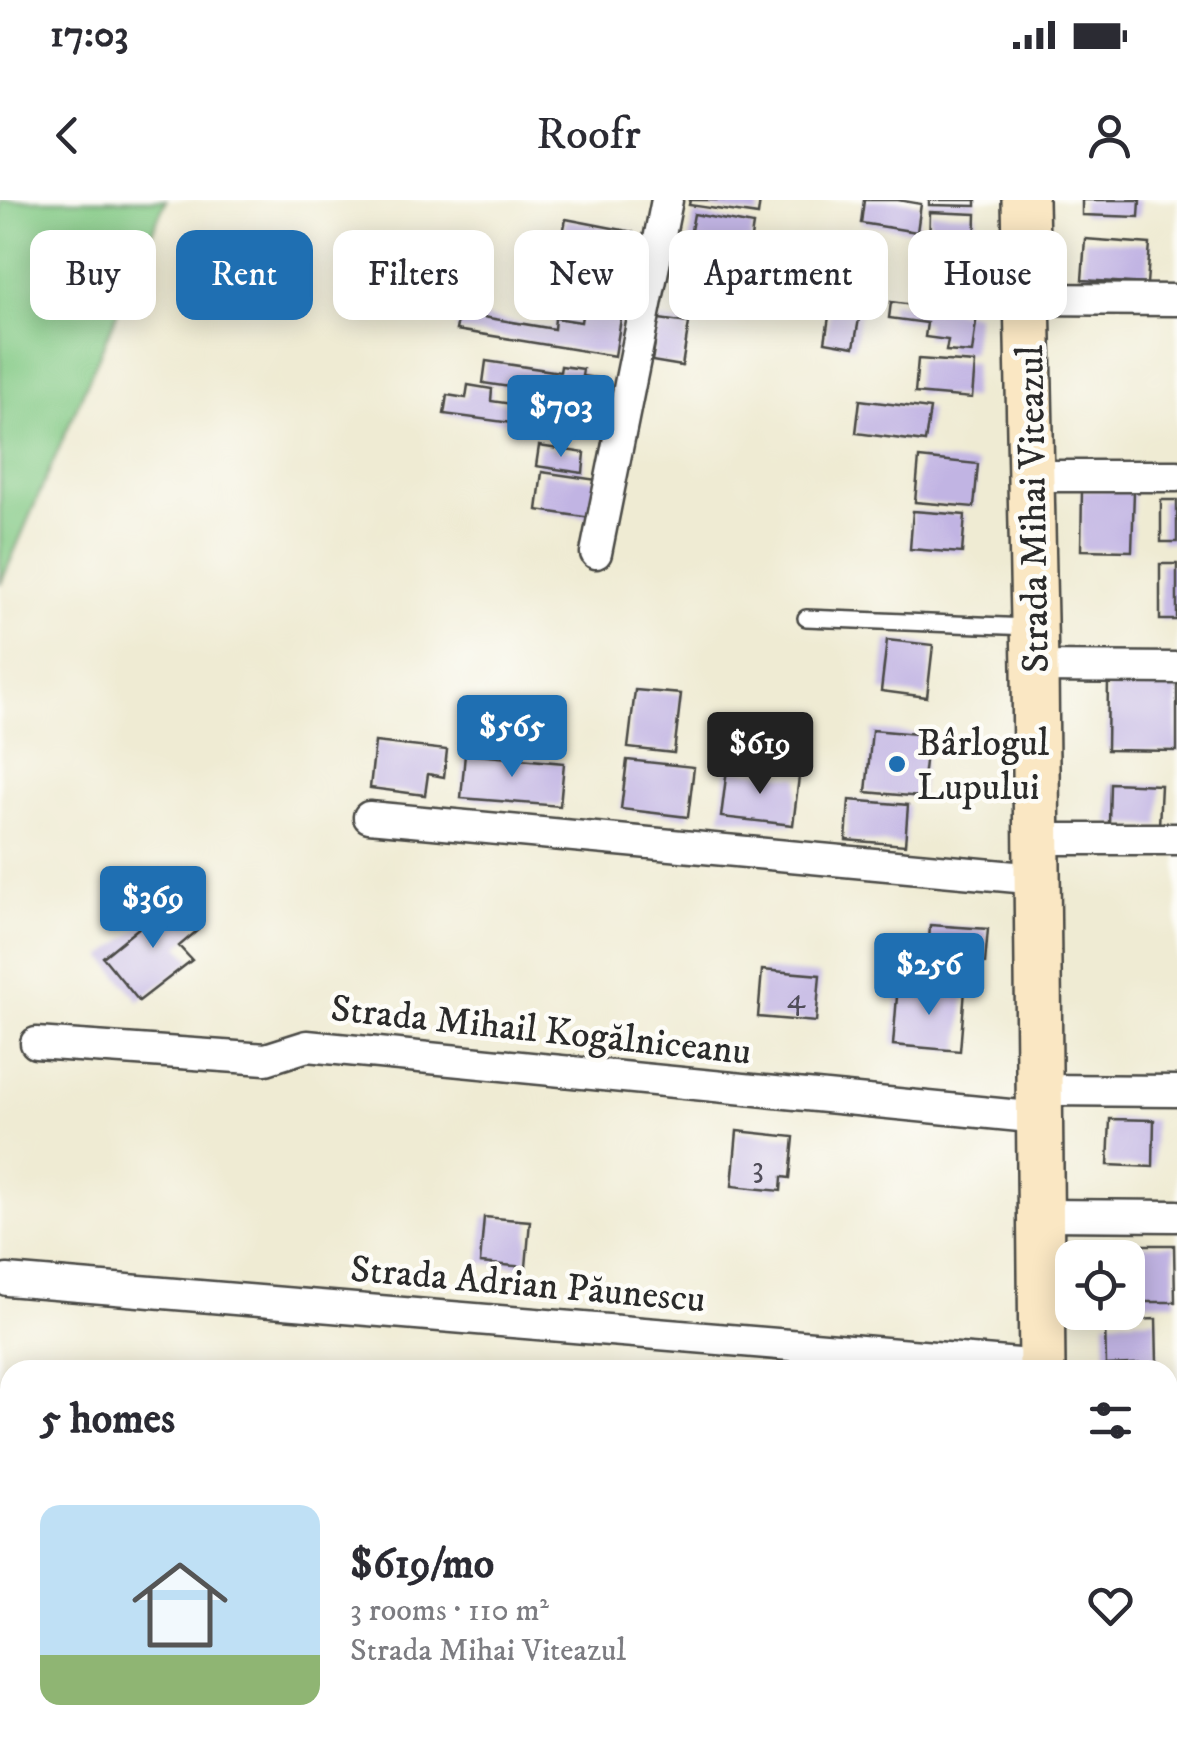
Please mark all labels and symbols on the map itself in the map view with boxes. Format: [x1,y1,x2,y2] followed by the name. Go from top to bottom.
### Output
[1007,344,1061,673] street label: Strada Mihai Viteazul
[502,375,620,460] pin: $703
[453,695,571,780] pin: $565
[701,712,819,797] pin: $619
[917,720,1050,812] place label: Bârlogul Lupului
[886,753,908,775] marker: Bârlogul Lupului
[94,866,212,951] pin: $369
[870,933,988,1018] pin: $256
[787,979,806,1019] house number: 4
[328,985,753,1077] street label: Strada Mihail Kogălniceanu
[752,1148,764,1188] house number: 3
[348,1246,707,1324] street label: Strada Adrian Păunescu

